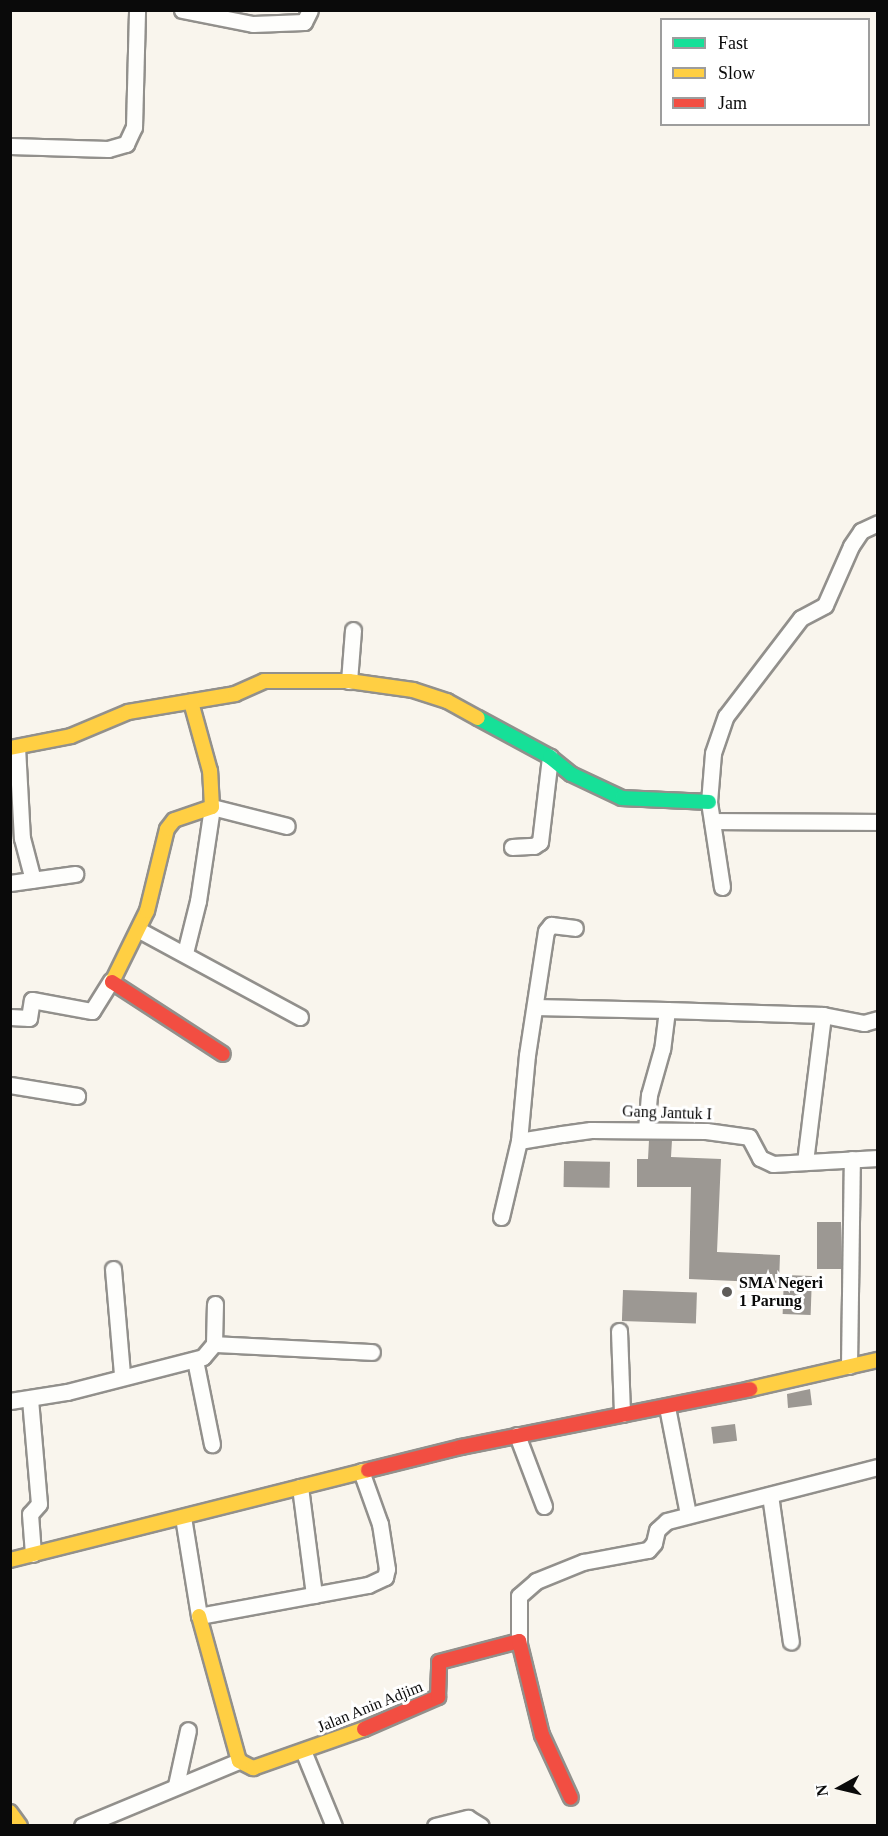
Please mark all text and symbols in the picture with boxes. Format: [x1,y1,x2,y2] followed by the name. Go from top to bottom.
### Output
[660,18,870,126] legend
[718,33,748,53] text: Fast
[718,63,755,83] text: Slow
[718,93,747,113] text: Jam
[622,1102,712,1124] street label: Gang Jantuk I
[739,1273,824,1311] place label: SMA Negeri 1 Parung
[720,1285,734,1299] marker: SMA Negeri 1 Parung
[314,1677,426,1737] street label: Jalan Anin Adjim
[810,1758,870,1818] north arrow
[812,1784,831,1797] text: N

